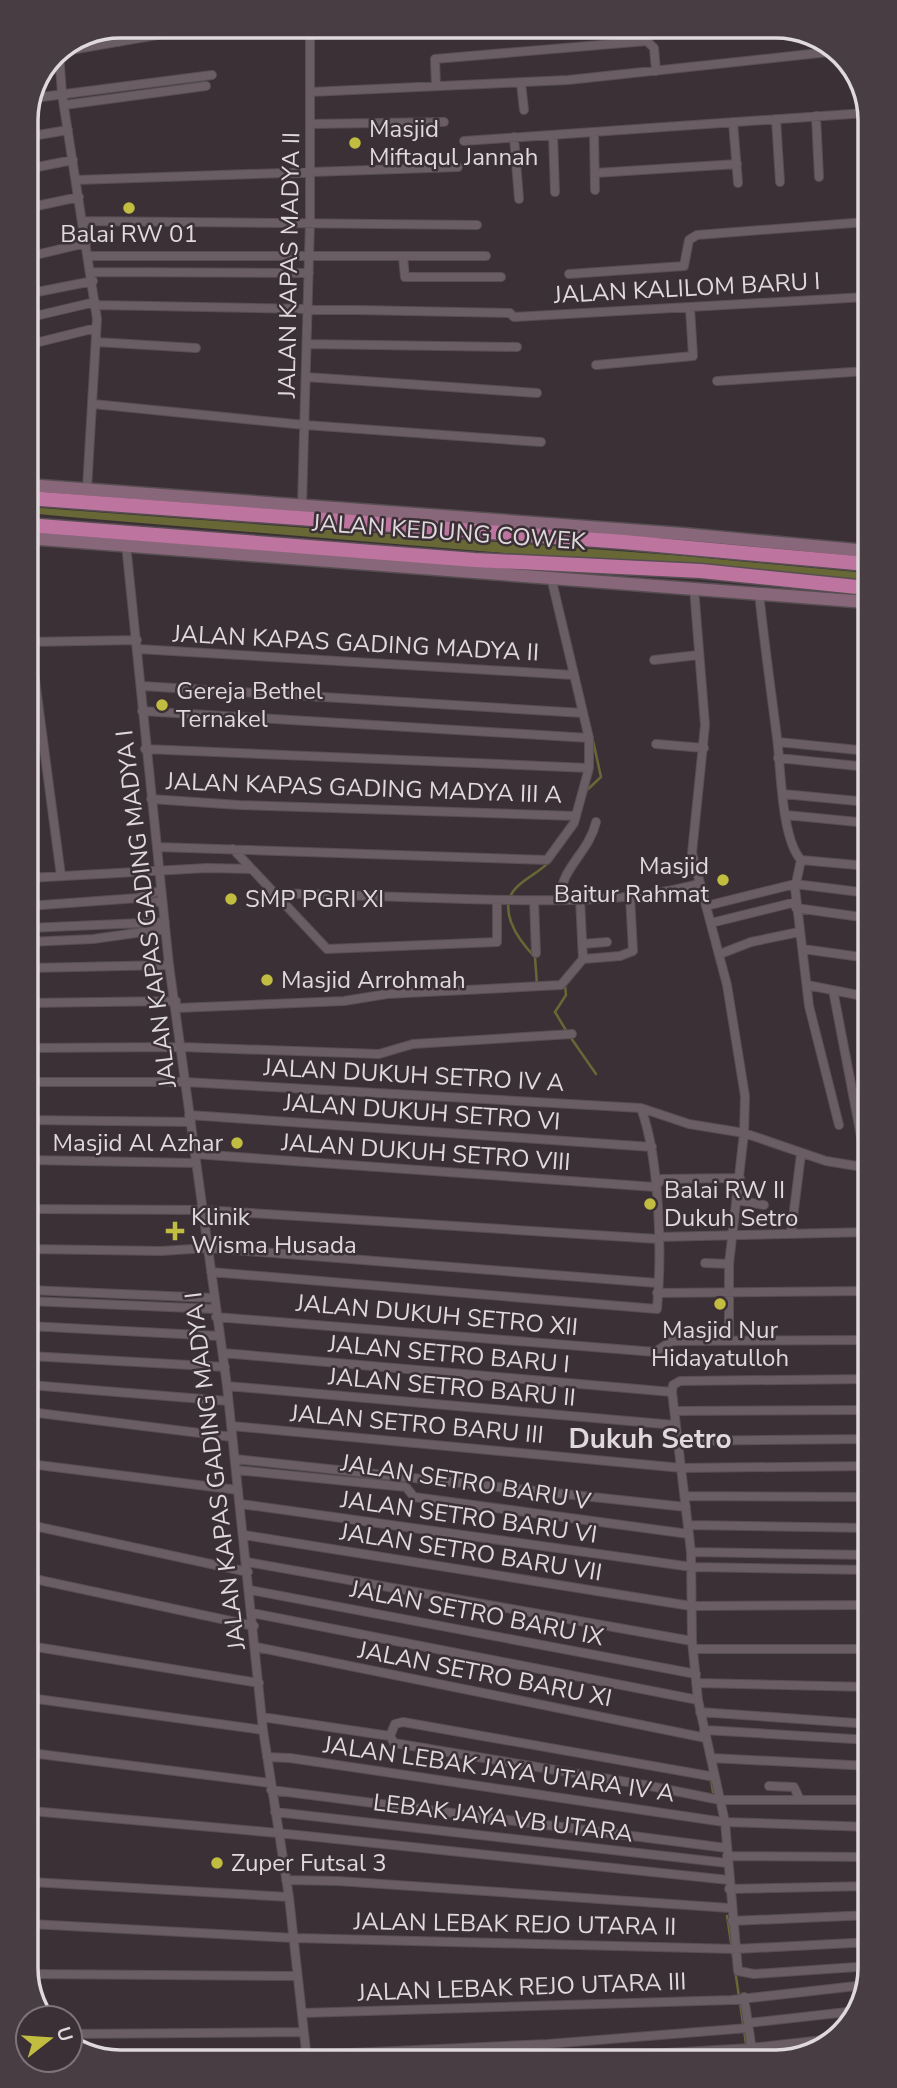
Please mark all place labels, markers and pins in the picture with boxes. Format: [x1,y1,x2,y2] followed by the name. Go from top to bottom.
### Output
[369,113,538,173] place label: Masjid Miftaqul Jannah
[347,135,363,151] marker: Masjid Miftaqul Jannah
[121,200,137,216] marker: Balai RW 01
[60,218,198,250] place label: Balai RW 01
[176,675,323,735] place label: Gereja Bethel Ternakel
[154,697,170,713] marker: Gereja Bethel Ternakel
[554,850,710,910] place label: Masjid Baitur Rahmat
[715,872,731,888] marker: Masjid Baitur Rahmat
[245,883,384,915] place label: SMP PGRI XI
[223,891,239,907] marker: SMP PGRI XI
[281,964,466,996] place label: Masjid Arrohmah
[259,972,275,988] marker: Masjid Arrohmah
[53,1127,223,1159] place label: Masjid Al Azhar
[229,1135,245,1151] marker: Masjid Al Azhar
[664,1174,798,1234] place label: Balai RW II Dukuh Setro
[642,1196,658,1212] marker: Balai RW II Dukuh Setro
[191,1201,357,1261] place label: Klinik Wisma Husada
[165,1221,185,1241] marker: Klinik Wisma Husada
[712,1296,728,1312] marker: Masjid Nur Hidayatulloh
[651,1314,789,1374] place label: Masjid Nur Hidayatulloh
[231,1847,387,1879] place label: Zuper Futsal 3
[209,1855,225,1871] marker: Zuper Futsal 3

